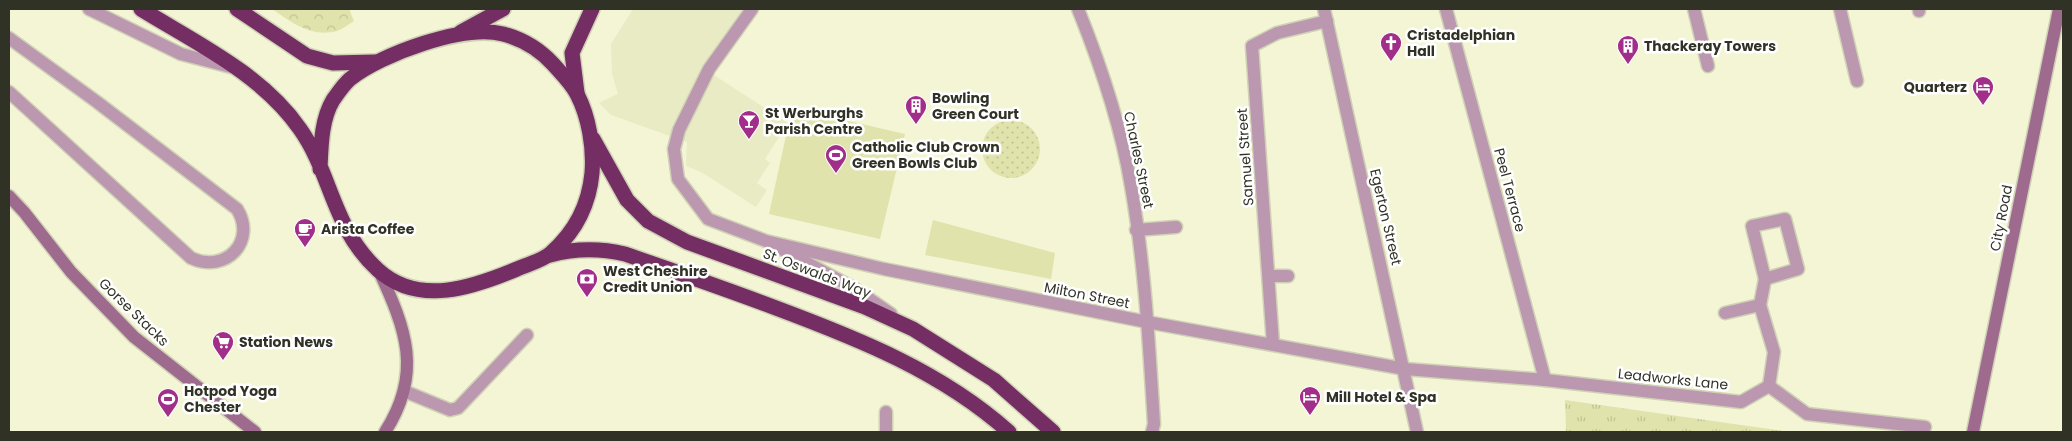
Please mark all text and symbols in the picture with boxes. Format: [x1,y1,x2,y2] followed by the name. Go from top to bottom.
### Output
[1407,25,1515,61] place label: Cristadelphian Hall
[1379,31,1403,62] church icon: Cristadelphian Hall
[1616,34,1640,65] building icon: Thackeray Towers
[1644,36,1776,56] place label: Thackeray Towers
[1971,75,1995,106] hotel icon: Quarterz
[1904,77,1967,97] place label: Quarterz
[932,88,1019,124] place label: Bowling Green Court
[904,94,928,125] building icon: Bowling Green Court
[765,103,863,139] place label: St Werburghs Parish Centre
[1232,107,1258,207] street label: Samuel Street
[737,109,761,140] bar icon: St Werburghs Parish Centre
[1119,110,1159,210] street label: Charles Street
[852,137,1000,173] place label: Catholic Club Crown Green Bowls Club
[824,143,848,174] sports icon: Catholic Club Crown Green Bowls Club
[1489,146,1531,234] street label: Peel Terrace
[1365,167,1407,267] street label: Egerton Street
[1985,183,2017,253] street label: City Road
[293,217,317,248] cafe icon: Arista Coffee
[321,219,415,239] place label: Arista Coffee
[760,243,874,303] street label: St. Oswalds Way
[603,261,708,297] place label: West Cheshire Credit Union
[575,267,599,298] bank icon: West Cheshire Credit Union
[94,273,174,351] street label: Gorse Stacks
[1043,277,1131,313] street label: Milton Street
[211,330,235,361] supermarket icon: Station News
[239,332,333,352] place label: Station News
[1617,363,1729,395] street label: Leadworks Lane
[184,381,277,417] place label: Hotpod Yoga Chester
[1298,385,1322,416] hotel icon: Mill Hotel & Spa
[156,387,180,418] sports icon: Hotpod Yoga Chester
[1326,387,1437,407] place label: Mill Hotel & Spa

